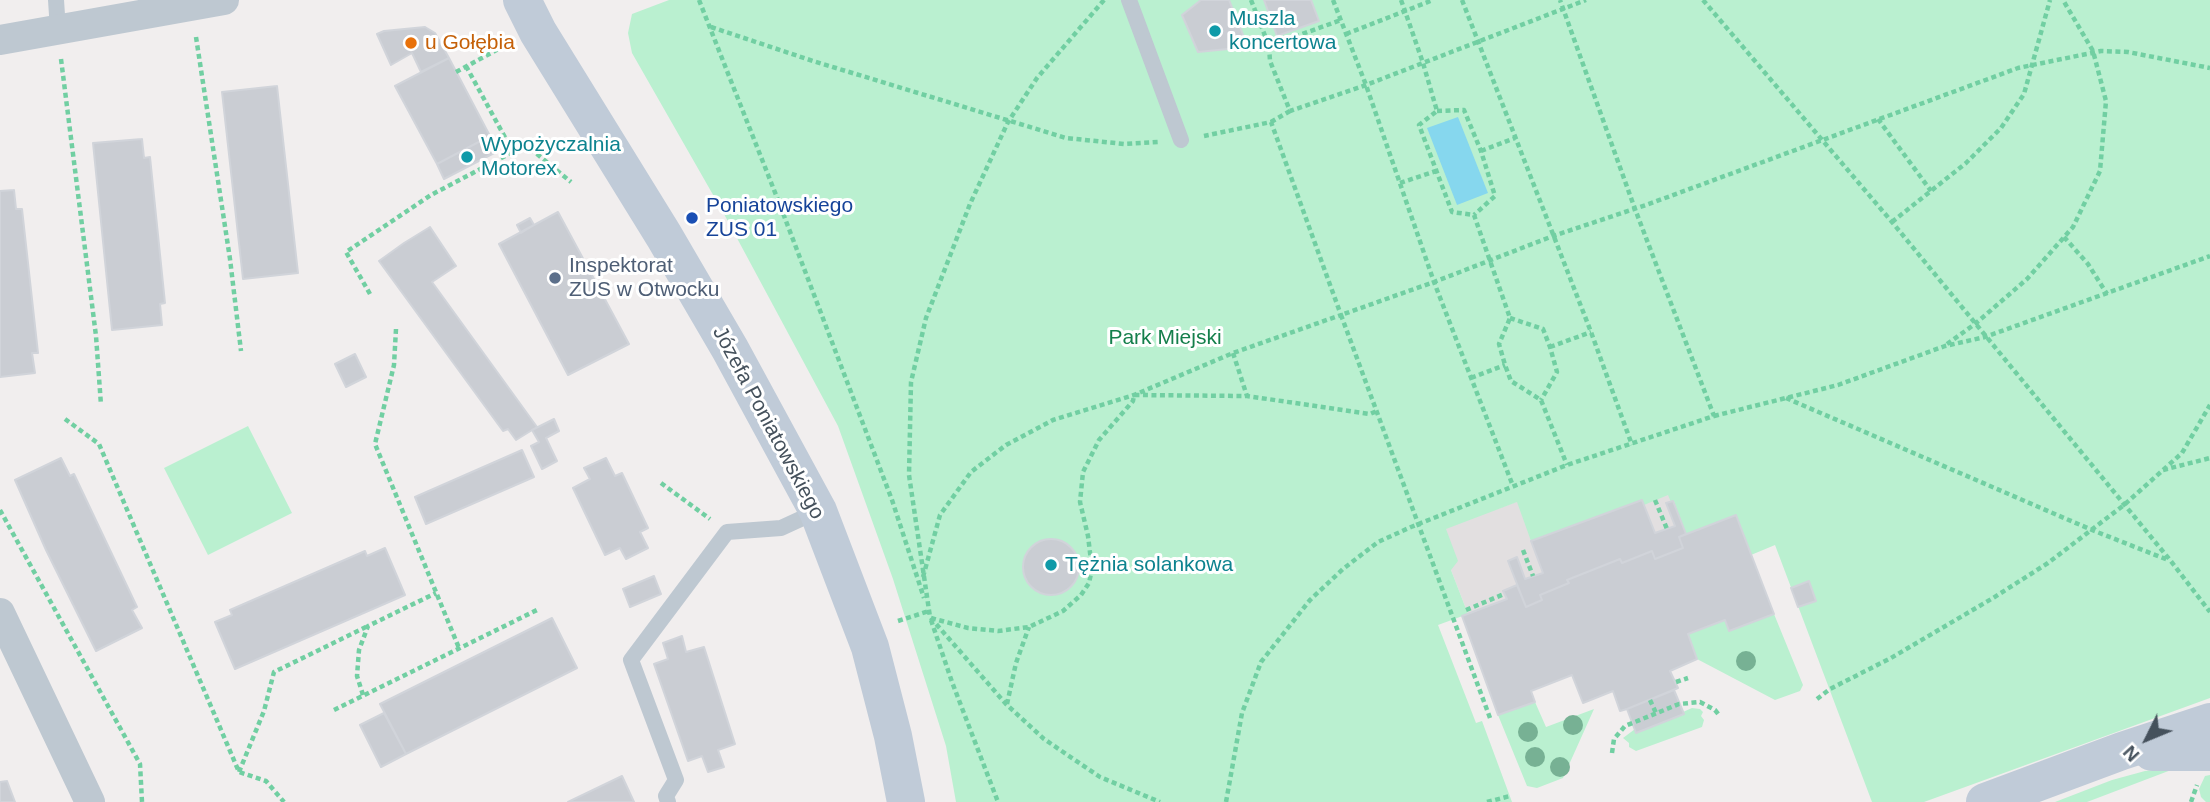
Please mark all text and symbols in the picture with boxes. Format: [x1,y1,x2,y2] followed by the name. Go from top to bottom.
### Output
[1229,6,1336,56] place label: Muszla koncertowa
[1207,23,1223,39] marker: Muszla koncertowa
[425,30,515,56] place label: u Gołębia
[403,35,419,51] marker: u Gołębia
[481,132,621,182] place label: Wypożyczalnia Motorex
[459,149,475,165] marker: Wypożyczalnia Motorex
[706,193,853,243] place label: Poniatowskiego ZUS 01
[684,210,700,226] marker: Poniatowskiego ZUS 01
[569,253,720,303] place label: Inspektorat ZUS w Otwocku
[547,270,563,286] marker: Inspektorat ZUS w Otwocku
[706,322,830,524] street label: Józefa Poniatowskiego
[1108,325,1222,351] park label: Park Miejski
[1065,552,1233,578] place label: Tężnia solankowa
[1043,557,1059,573] marker: Tężnia solankowa
[2112,704,2182,774] north arrow
[2119,741,2144,766] text: N

